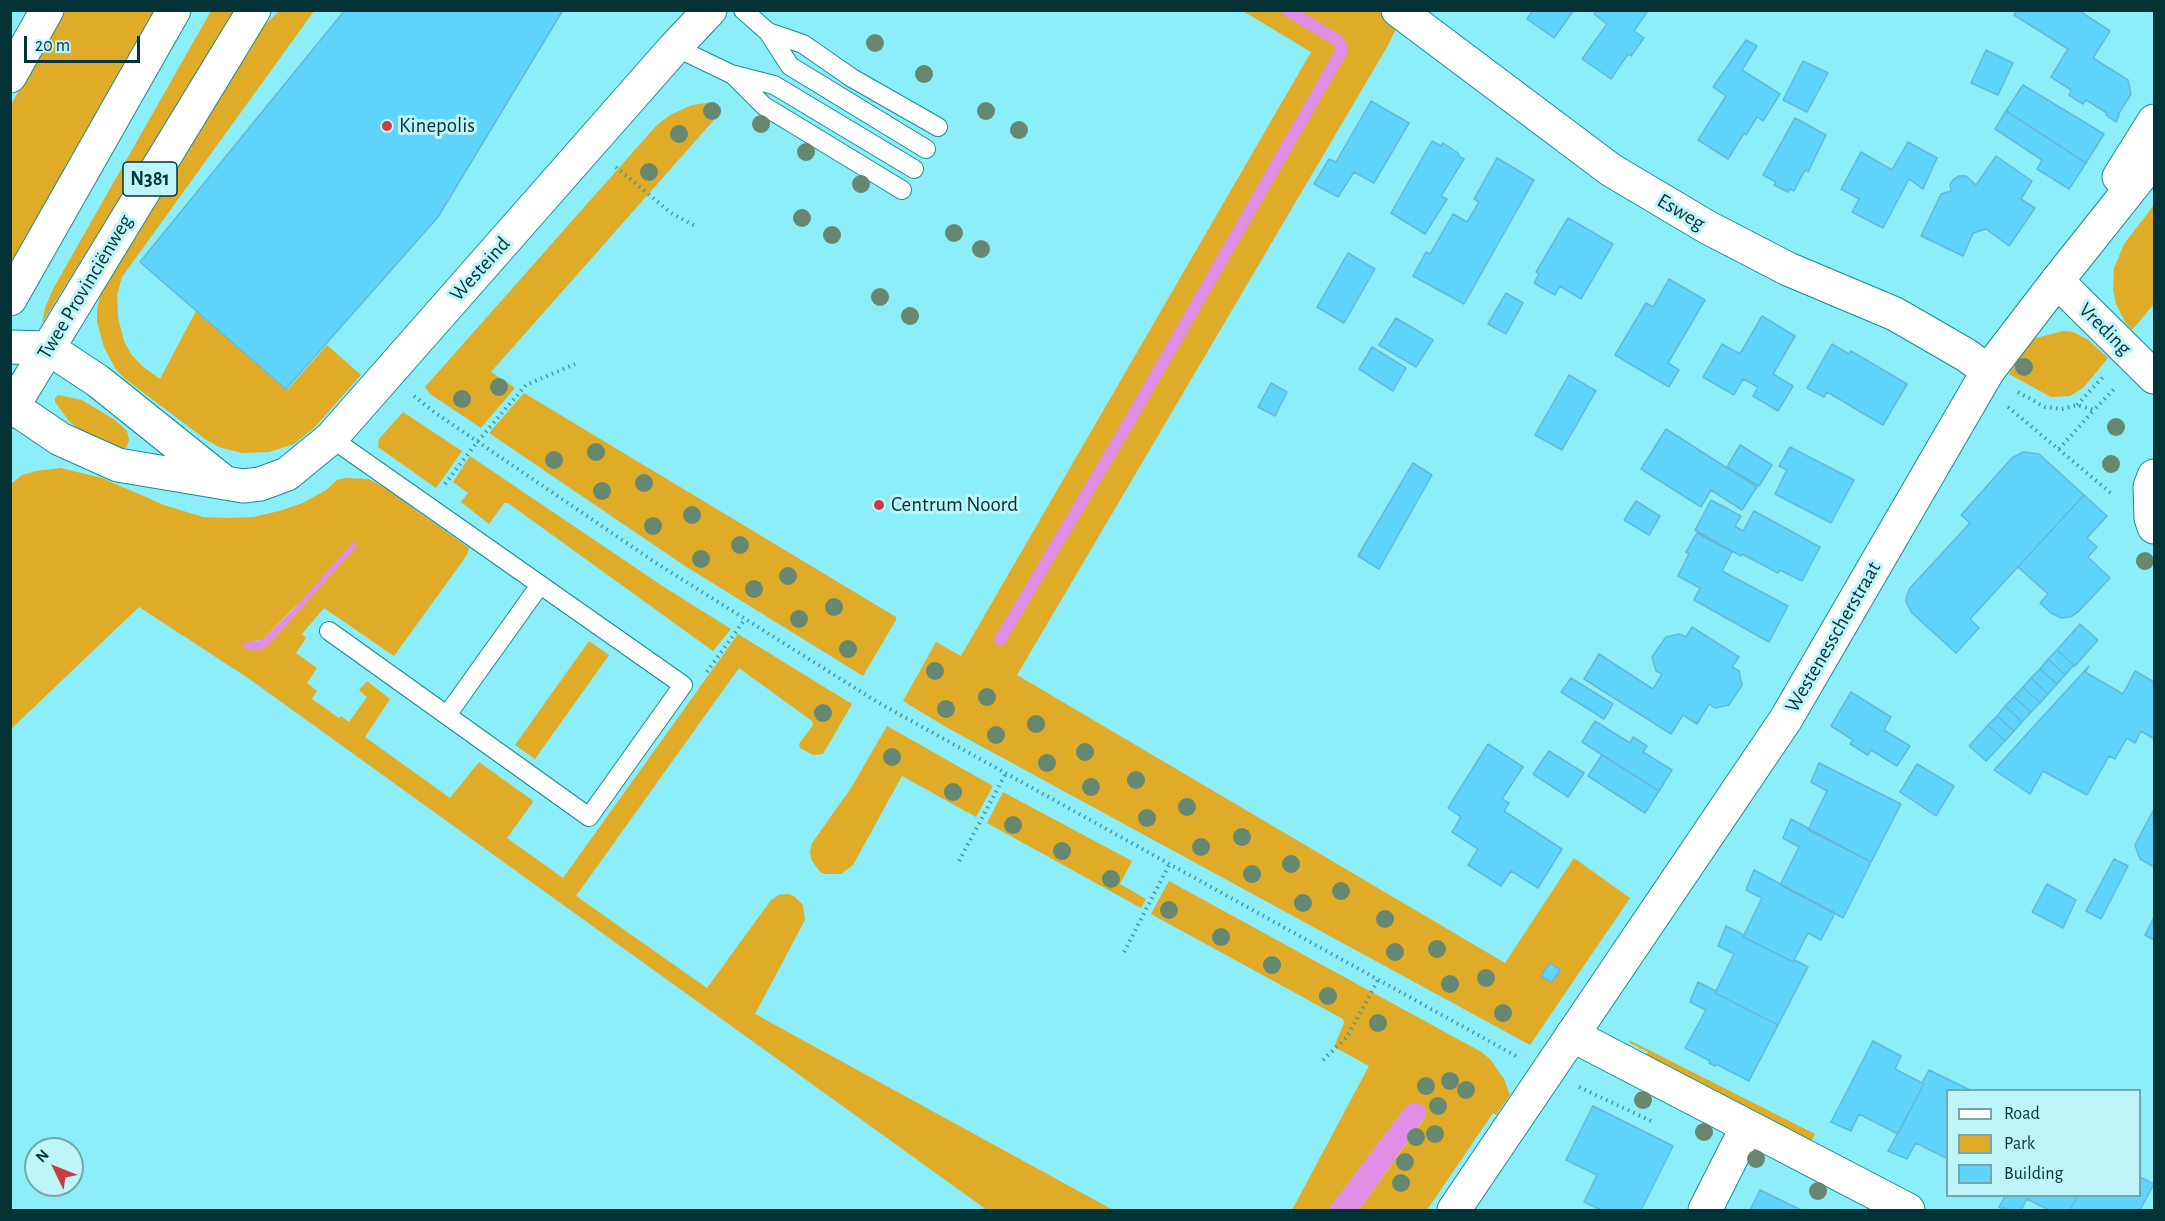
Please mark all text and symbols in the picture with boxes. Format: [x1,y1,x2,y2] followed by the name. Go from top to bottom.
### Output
[27,24,142,62] scale bar
[35,37,70,55] text: 20 m
[399,113,475,139] place label: Kinepolis
[380,119,394,133] marker: Kinepolis
[123,162,177,196] road number: N381
[1652,188,1710,236] street label: Esweg
[32,210,138,364] street label: Twee Provinciënweg
[444,232,516,306] street label: Westeind
[2073,297,2137,361] street label: Vreding
[891,492,1018,518] place label: Centrum Noord
[872,498,886,512] marker: Centrum Noord
[1780,557,1886,717] street label: Westenesscherstraat
[1946,1089,2141,1197] legend
[2004,1105,2040,1123] text: Road
[2004,1135,2035,1153] text: Park
[24,1137,84,1197] north arrow
[33,1147,52,1166] text: N
[2004,1165,2063,1183] text: Building

